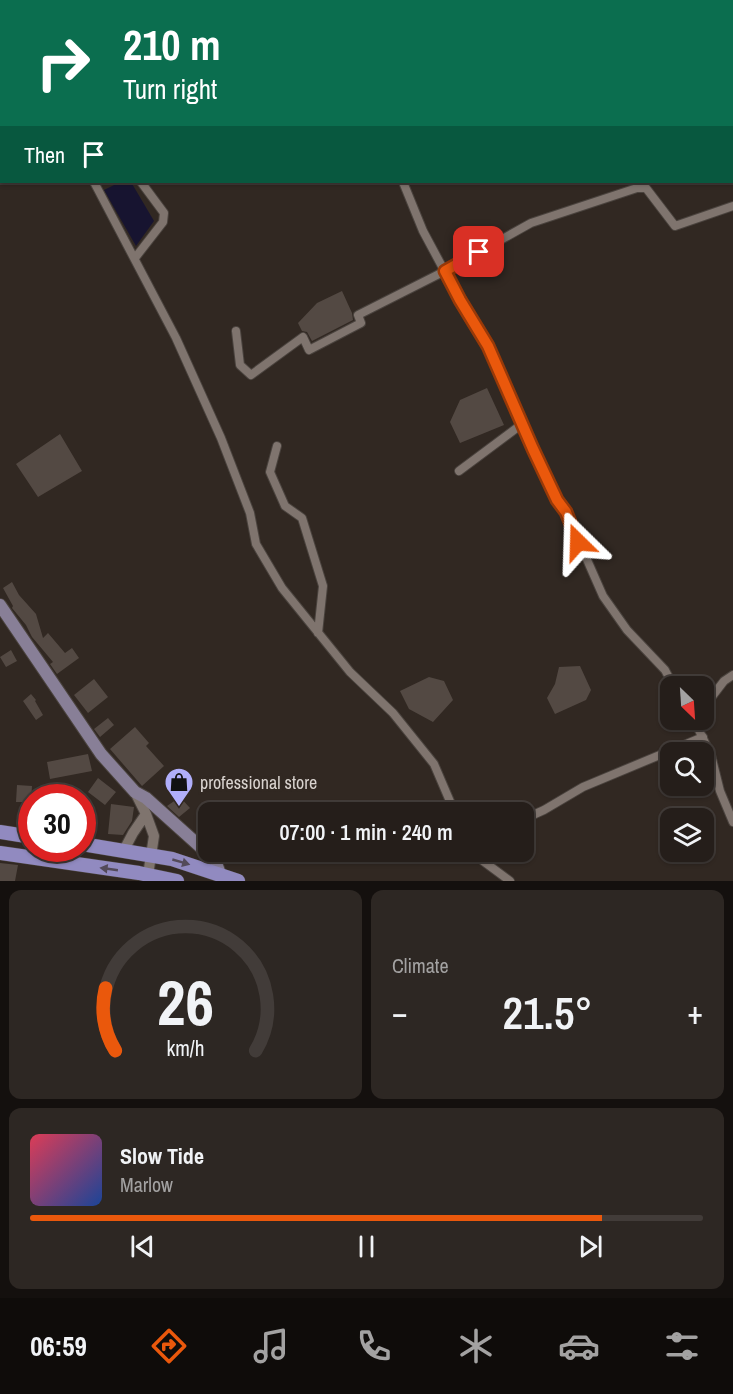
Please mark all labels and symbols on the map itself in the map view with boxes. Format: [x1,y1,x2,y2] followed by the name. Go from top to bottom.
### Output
[453,226,504,277] pin
[546,510,610,574] position arrow
[660,676,714,730] north arrow
[163,766,195,808] shop icon: professional store
[200,770,317,795] place label: professional store
[18,784,96,862] speed limit sign: 30
[172,858,190,867] one-way arrow
[100,864,119,873] one-way arrow

